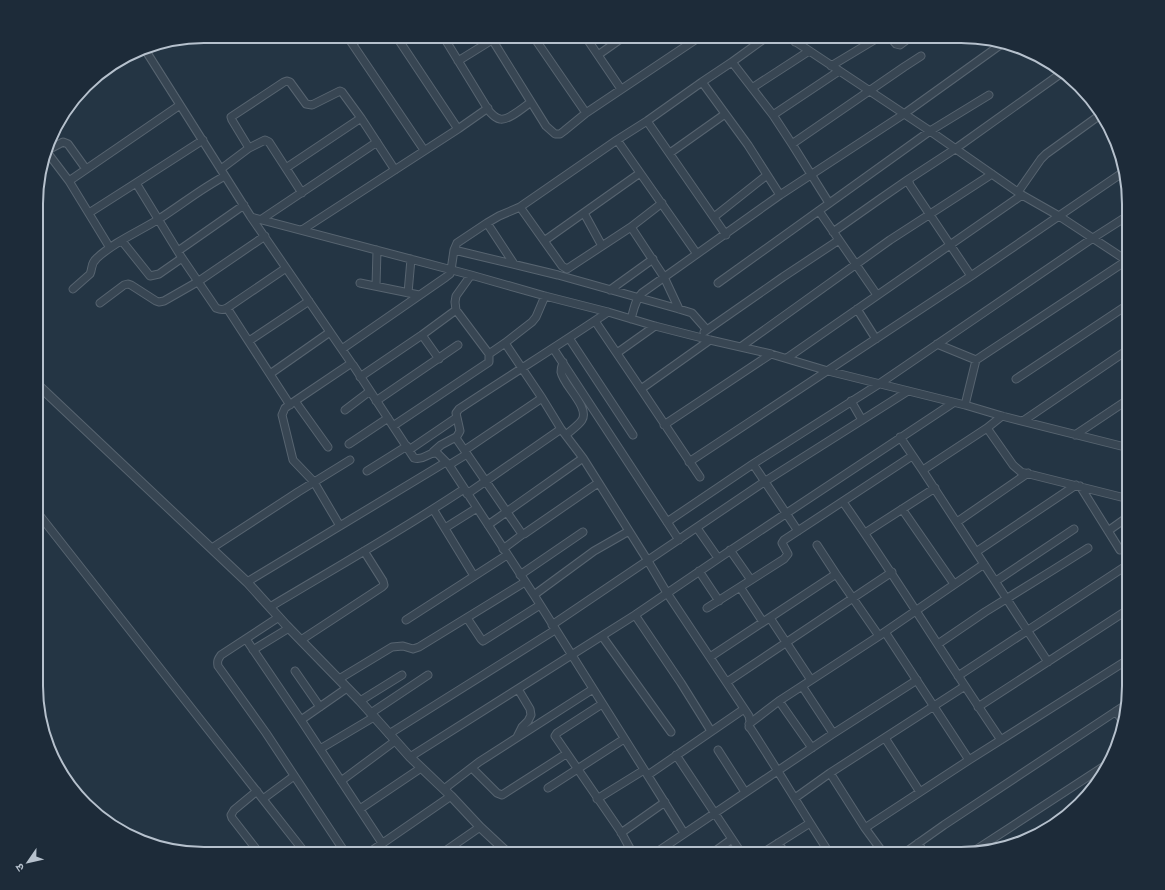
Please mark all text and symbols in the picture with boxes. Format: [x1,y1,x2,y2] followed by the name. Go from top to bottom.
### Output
[8,842,48,882] north arrow
[13,861,27,874] text: उ

